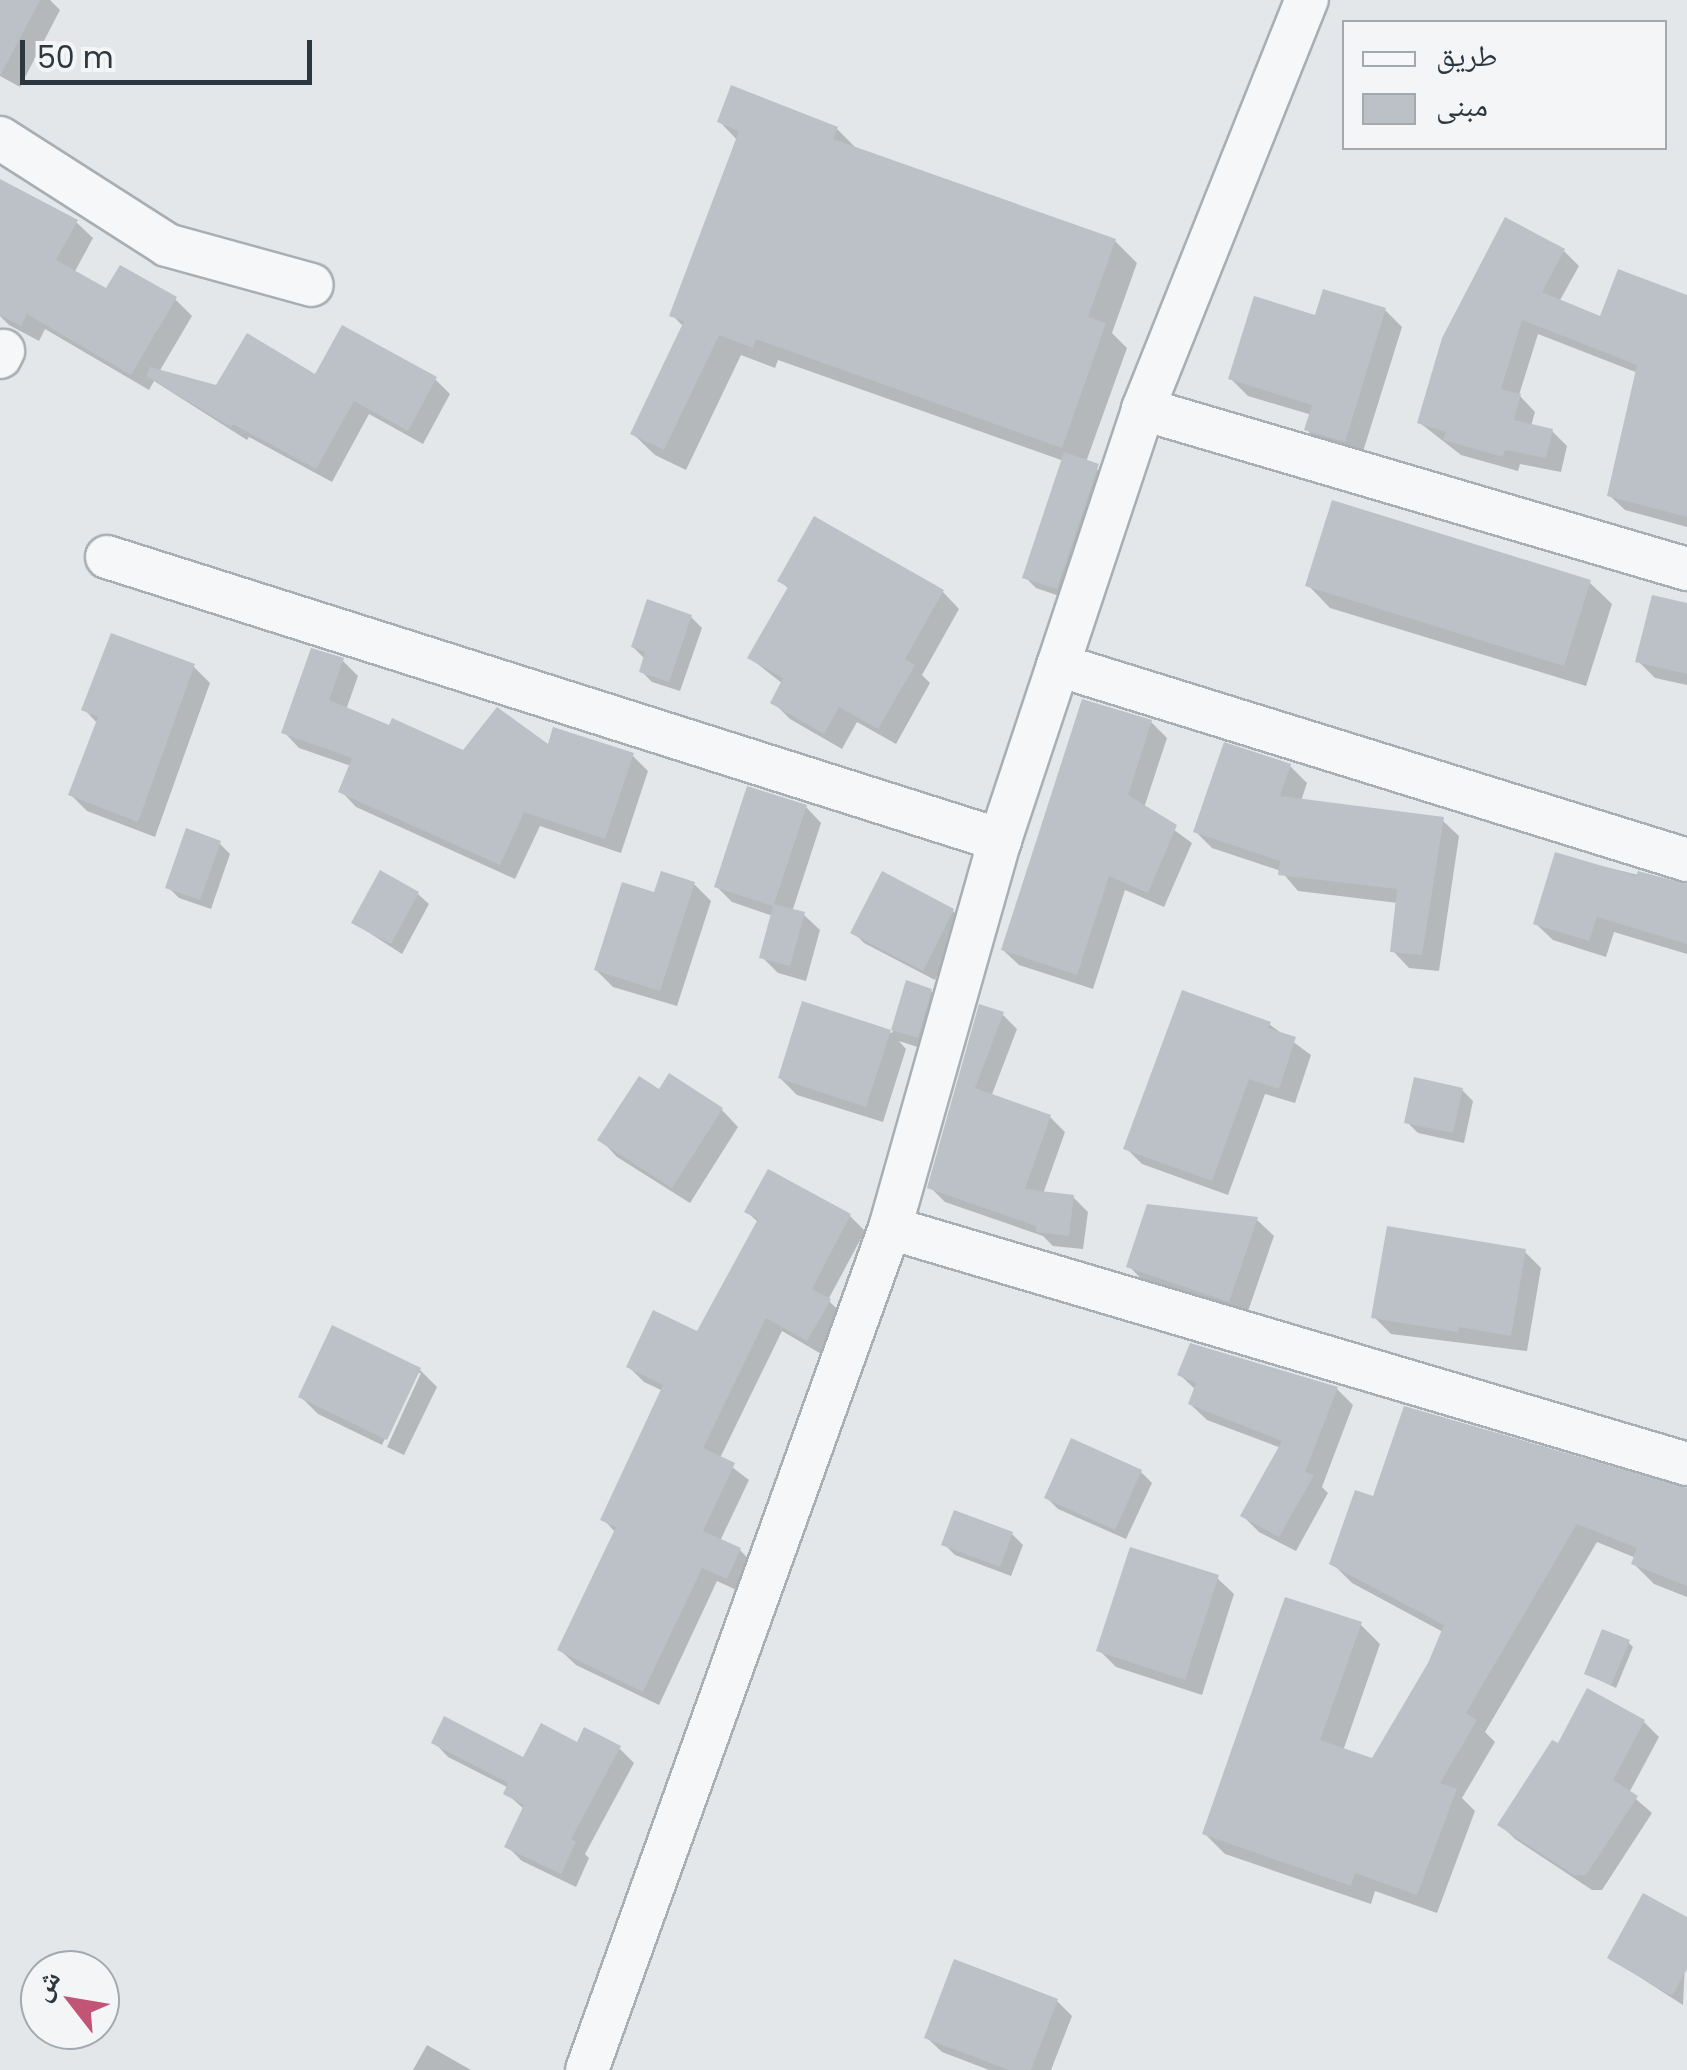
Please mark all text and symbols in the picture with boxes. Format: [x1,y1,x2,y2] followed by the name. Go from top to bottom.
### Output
[25,20,318,82] scale bar
[1342,20,1667,150] legend
[1436,34,1497,77] text: طريق
[37,36,114,79] text: 50 m
[1436,84,1488,127] text: مبنى
[20,1950,120,2050] north arrow
[21,1963,70,2008] text: ش

